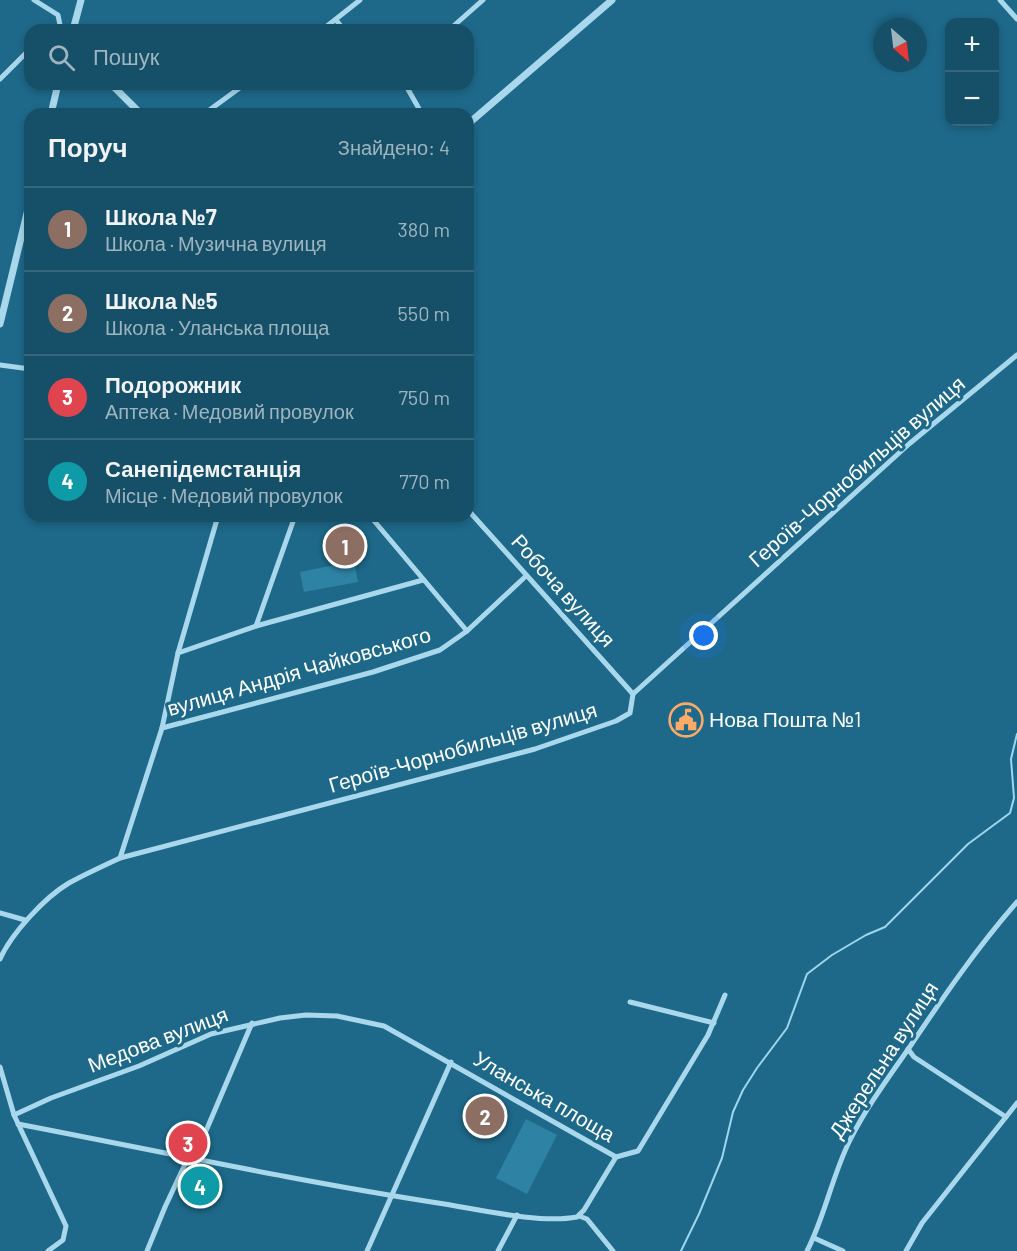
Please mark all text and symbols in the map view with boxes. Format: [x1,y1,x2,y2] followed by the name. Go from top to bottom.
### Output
[873,18,927,72] north arrow
[945,18,999,126] map controls
[945,18,999,72] button: +
[24,24,474,90] search box
[45,41,78,74] icon: search
[93,43,159,69] text: Пошук
[945,72,999,126] button: −
[48,131,128,162] text: Поруч
[338,135,450,159] text: Знайдено: 4
[105,203,217,229] text: Школа №7
[64,217,71,241] text: 1
[397,217,450,241] text: 380 m
[105,231,327,255] text: Школа · Музична вулиця
[105,287,218,313] text: Школа №5
[62,301,73,325] text: 2
[398,301,450,325] text: 550 m
[105,315,329,339] text: Школа · Уланська площа
[743,370,969,572] street label: Героїв-Чорнобильців вулиця
[105,371,241,397] text: Подорожник
[62,385,73,409] text: 3
[398,385,450,409] text: 750 m
[105,399,354,423] text: Аптека · Медовий провулок
[105,455,301,481] text: Санепідемстанція
[61,469,74,493] text: 4
[399,469,450,493] text: 770 m
[105,483,343,507] text: Місце · Медовий провулок
[326,524,364,568] pin: 1
[507,529,621,651] street label: Робоча вулиця
[164,621,433,720] street label: вулиця Андрія Чайковського
[689,621,718,650] your location
[326,696,600,797] street label: Героїв-Чорнобильців вулиця
[668,702,704,738] public building icon: Нова Пошта №1
[709,706,861,731] place label: Нова Пошта №1
[823,976,943,1142] street label: Джерельна вулиця
[84,1000,231,1077] street label: Медова вулиця
[470,1045,620,1146] street label: Уланська площа
[466,1094,504,1138] pin: 2
[168,1120,207,1166] pin: 3
[180,1164,220,1208] pin: 4

